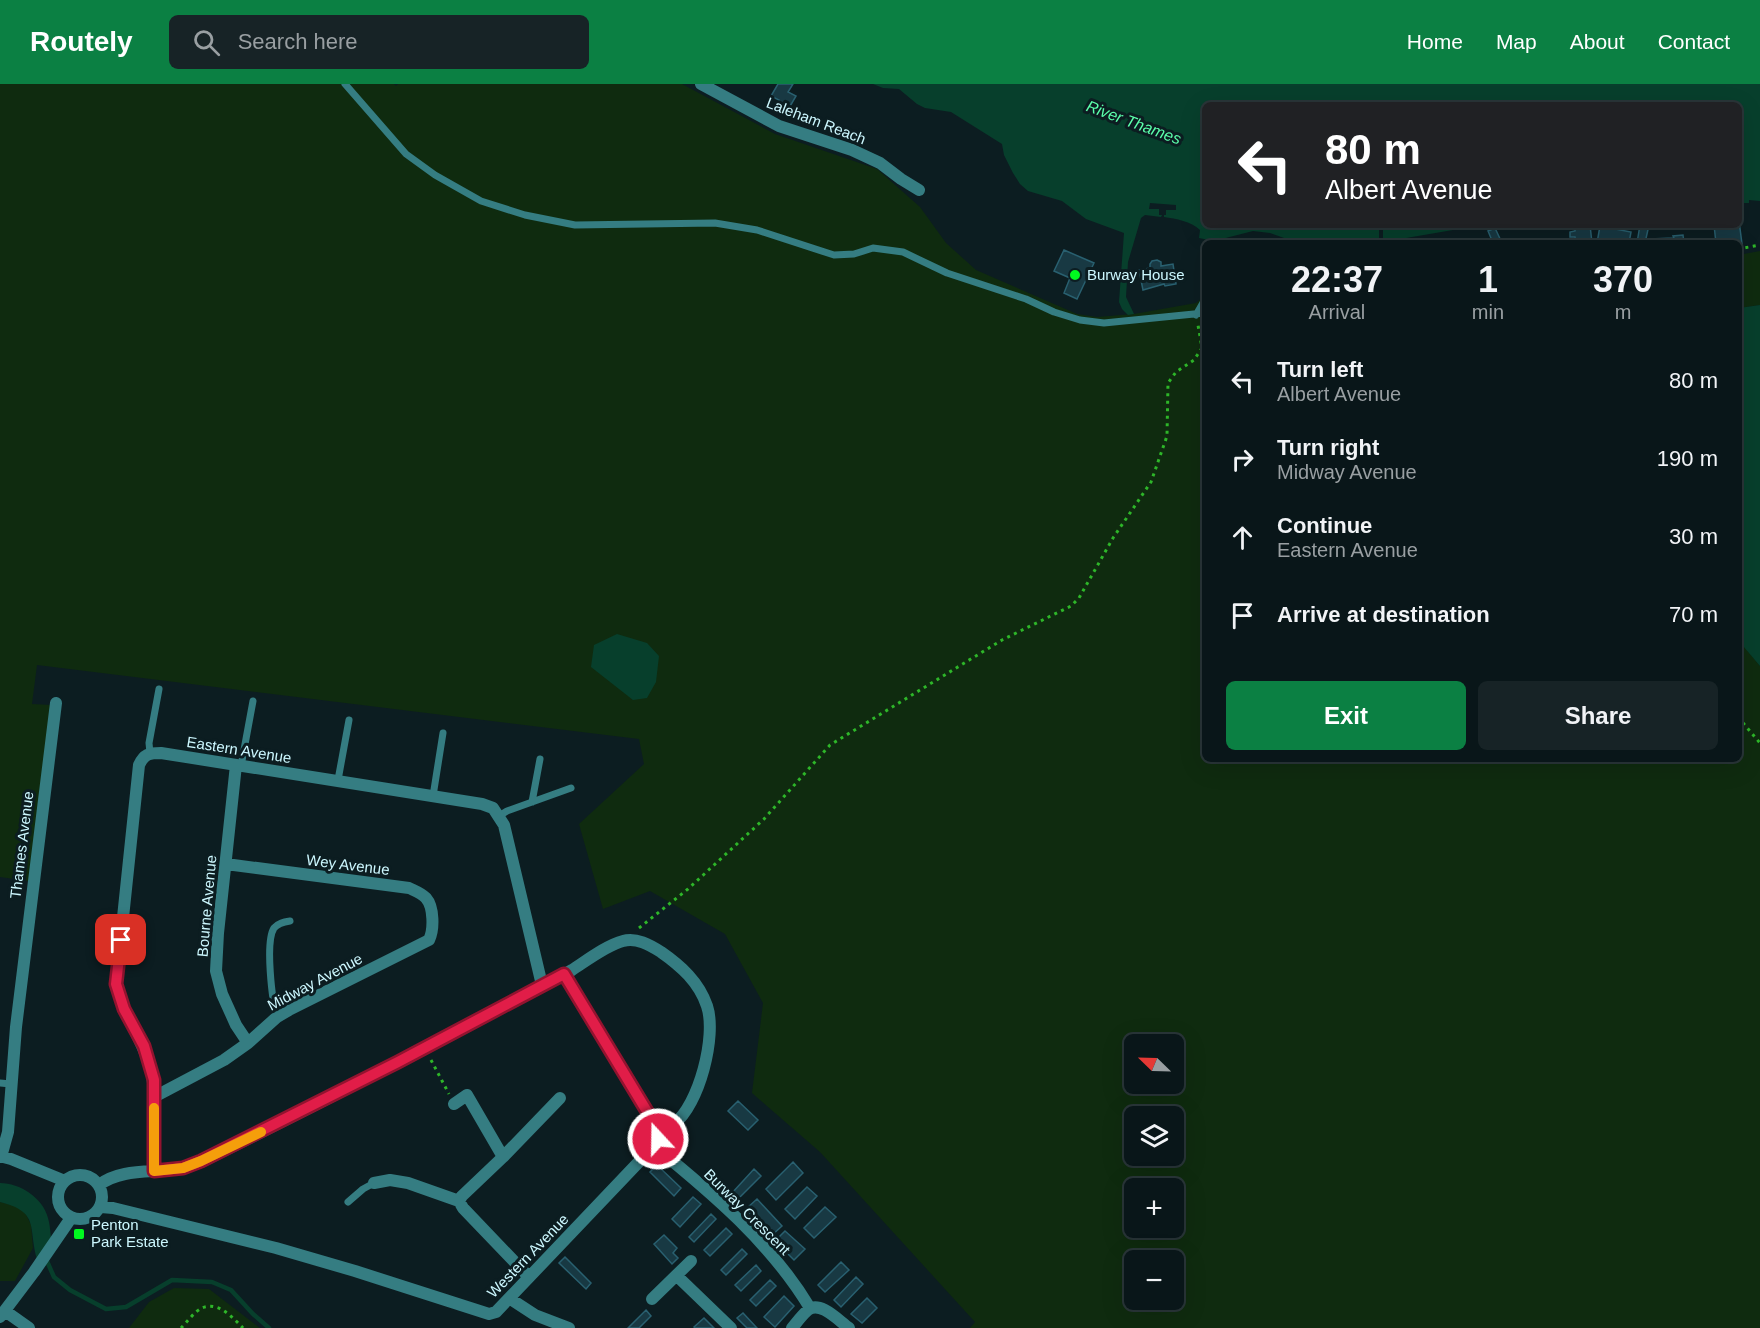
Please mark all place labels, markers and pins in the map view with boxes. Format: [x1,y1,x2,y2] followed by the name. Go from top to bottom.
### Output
[1087,266,1185,283] place label: Burway House
[1068,268,1082,282] marker: Burway House
[95,914,146,965] pin
[91,1216,169,1250] place label: Penton Park Estate
[72,1227,86,1241] marker: Penton Park Estate

